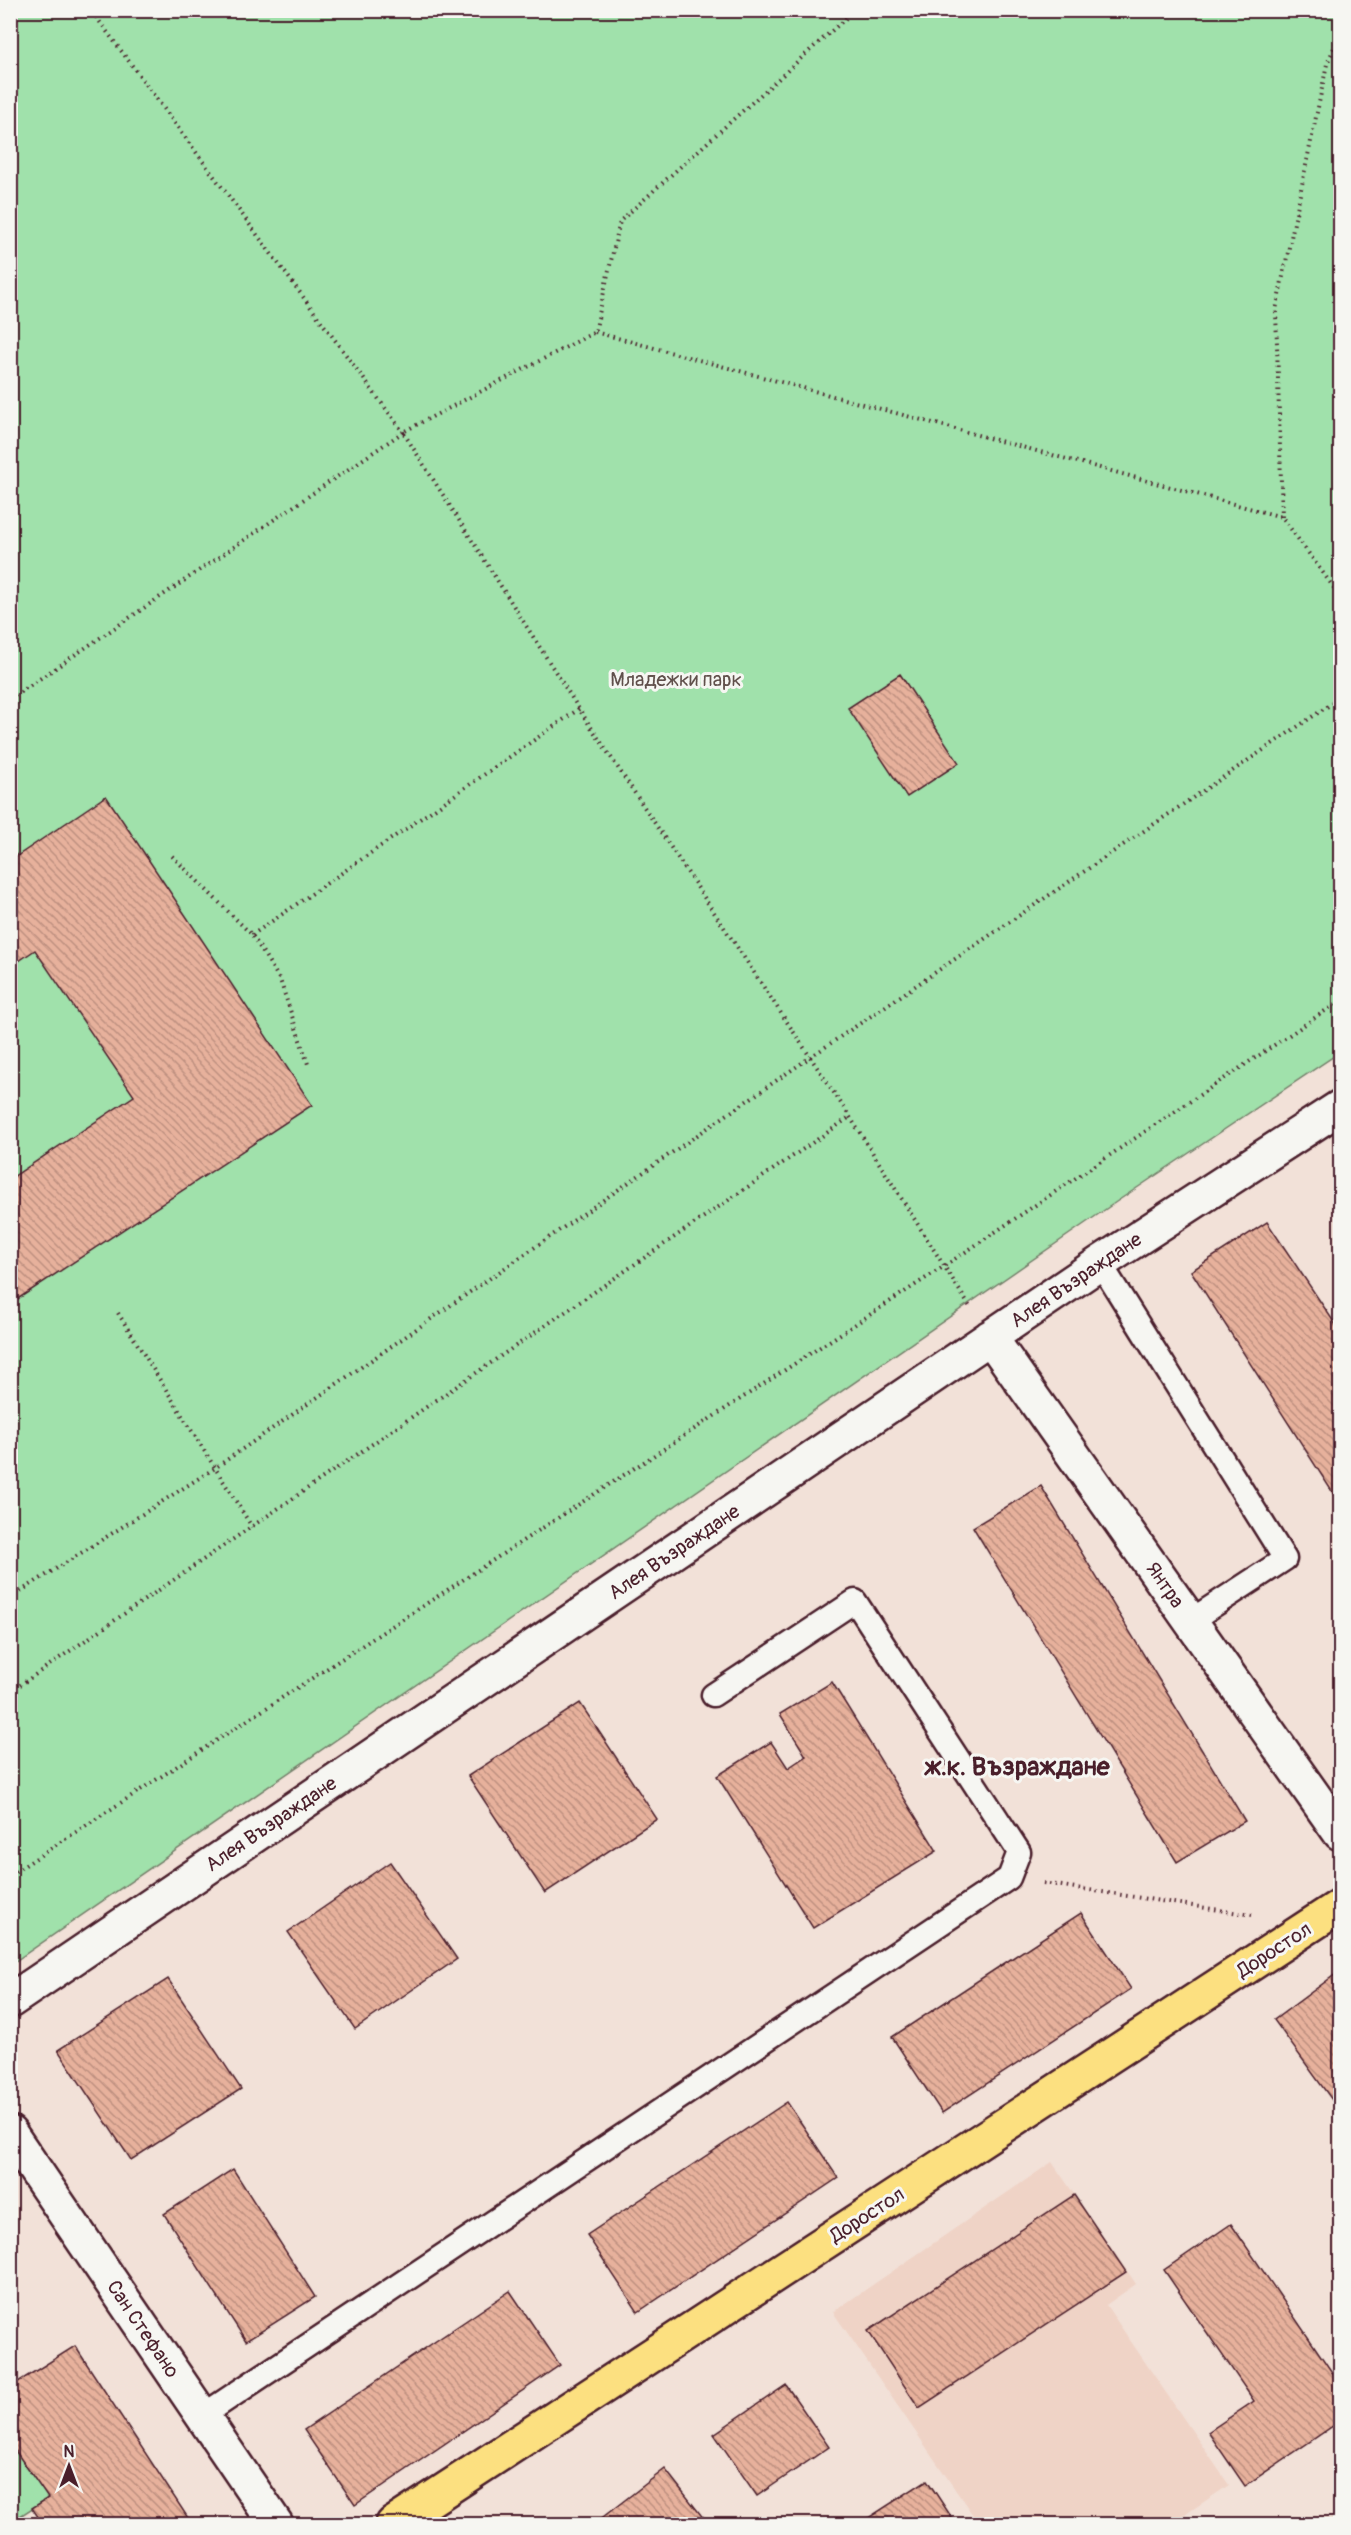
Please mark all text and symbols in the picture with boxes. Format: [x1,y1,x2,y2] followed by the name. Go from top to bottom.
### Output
[610,667,742,692] park label: Младежки парк
[1006,1227,1147,1333] street label: Алея Възраждане
[604,1499,745,1605] street label: Алея Възраждане
[1140,1557,1190,1613] street label: Янтра
[924,1751,1111,1783] district label: ж.к. Възраждане
[201,1771,342,1877] street label: Алея Възраждане
[1231,1917,1316,1984] street label: Доростол
[824,2182,909,2249] street label: Доростол
[101,2275,185,2383] street label: Сан Стефано
[39,2436,99,2496] north arrow
[64,2442,75,2462] text: N

